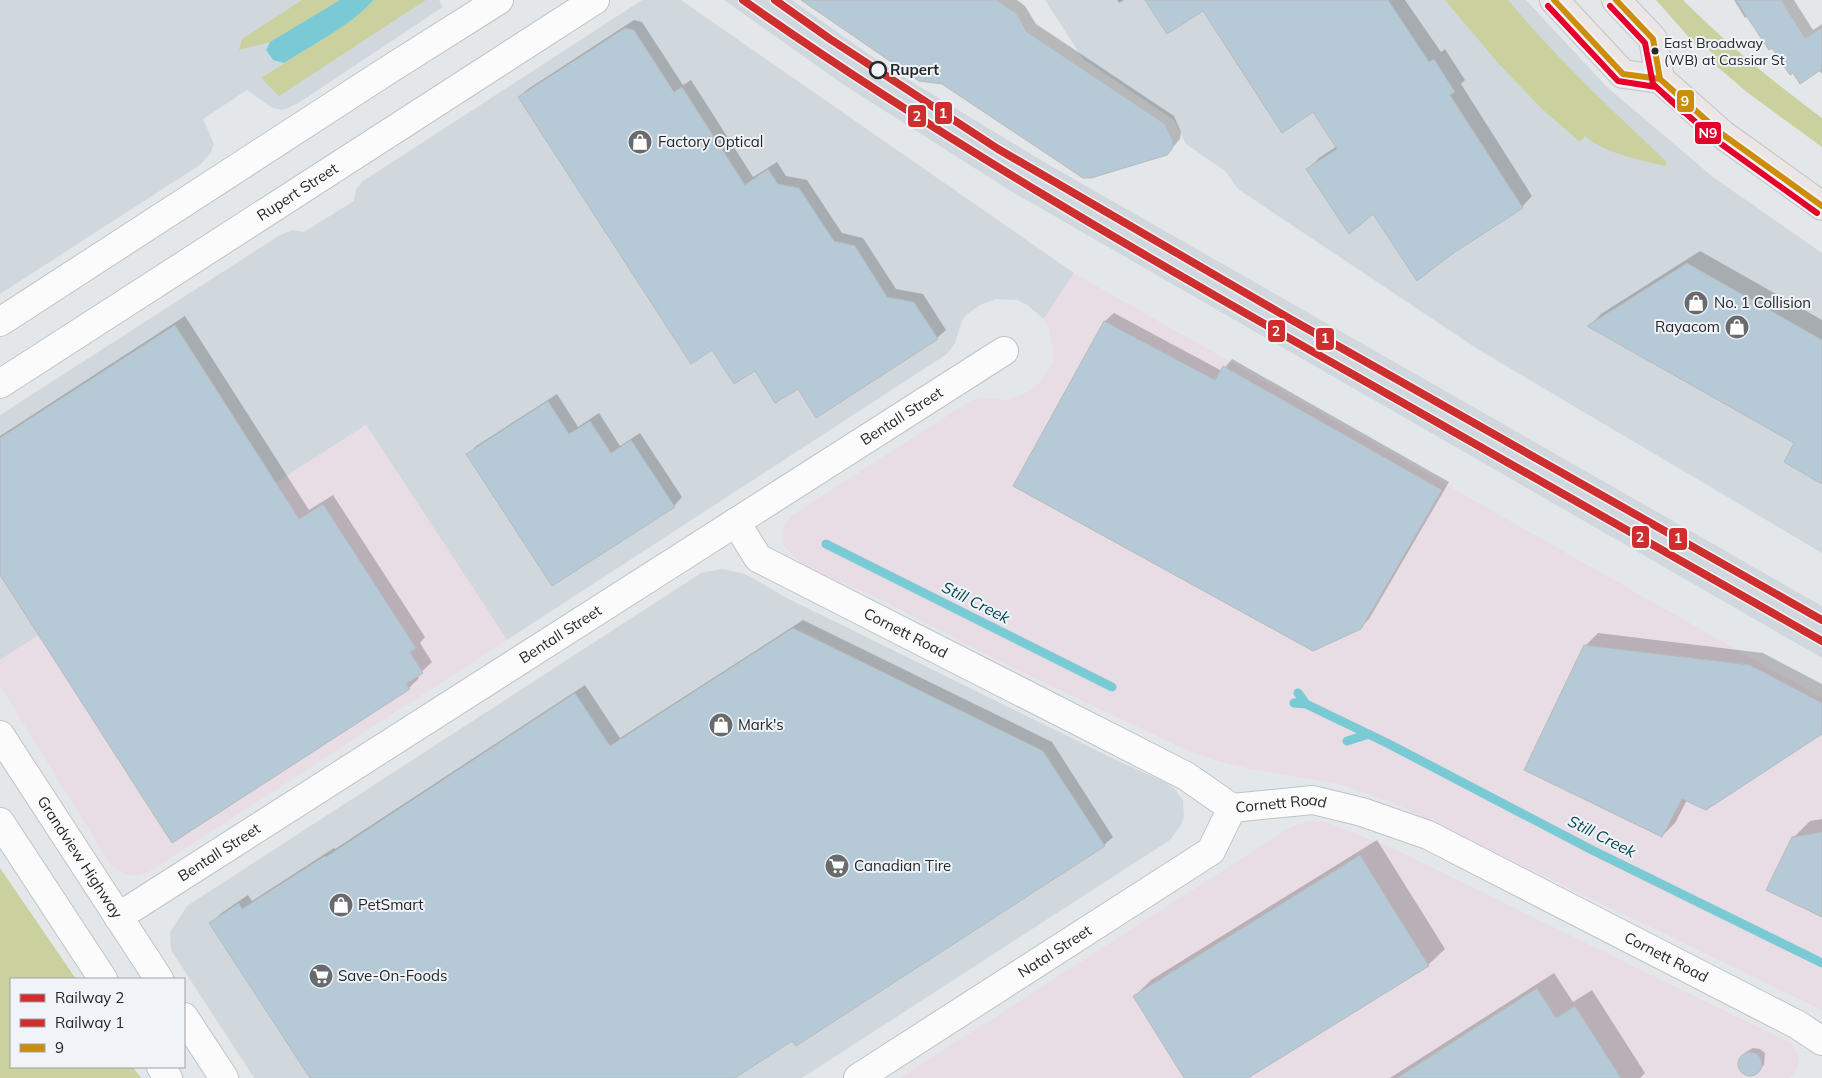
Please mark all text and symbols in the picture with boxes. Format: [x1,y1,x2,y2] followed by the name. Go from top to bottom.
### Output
[1664,34,1785,69] place label: East Broadway (WB) at Cassiar St
[1650,46,1660,56] marker: East Broadway (WB) at Cassiar St
[890,60,939,79] place label: Rupert
[869,61,887,79] marker: Rupert
[1676,89,1695,113] line badge: 9
[1681,92,1689,110] text: 9
[934,101,953,125] line badge: 1
[907,104,927,128] line badge: 2
[939,104,947,122] text: 1
[913,107,921,125] text: 2
[1694,121,1722,145] line badge: N9
[1699,124,1717,142] text: N9
[627,129,653,155] shop icon: Factory Optical
[658,132,763,151] place label: Factory Optical
[253,158,341,225] street label: Rupert Street
[1683,290,1709,316] shop icon: No. 1 Collision
[1714,293,1811,312] place label: No. 1 Collision
[1724,314,1750,340] shop icon: Rayacom
[1655,317,1720,336] place label: Rayacom
[1267,319,1286,343] line badge: 2
[1272,322,1280,340] text: 2
[1315,327,1335,351] line badge: 1
[1321,329,1329,347] text: 1
[857,383,946,449] street label: Bentall Street
[1631,525,1650,549] line badge: 2
[1668,527,1688,551] line badge: 1
[1636,528,1644,546] text: 2
[1674,529,1682,547] text: 1
[939,576,1014,628] water label: Still Creek
[515,601,605,667] street label: Bentall Street
[861,604,951,662] street label: Cornett Road
[708,712,734,738] shop icon: Mark's
[738,715,784,734] place label: Mark's
[1235,789,1329,817] street label: Cornett Road
[33,792,127,922] street label: Grandview Highway
[1565,810,1640,862] water label: Still Creek
[174,819,264,885] street label: Bentall Street
[824,853,850,879] supermarket icon: Canadian Tire
[854,856,951,875] place label: Canadian Tire
[328,892,354,918] shop icon: PetSmart
[358,895,423,914] place label: PetSmart
[1014,920,1095,982] street label: Natal Street
[1621,927,1712,986] street label: Cornett Road
[308,963,334,989] supermarket icon: Save-On-Foods
[338,966,447,985] place label: Save-On-Foods
[10,978,185,1068] legend
[55,988,124,1007] text: Railway 2
[55,1013,124,1032] text: Railway 1
[55,1038,64,1057] text: 9

